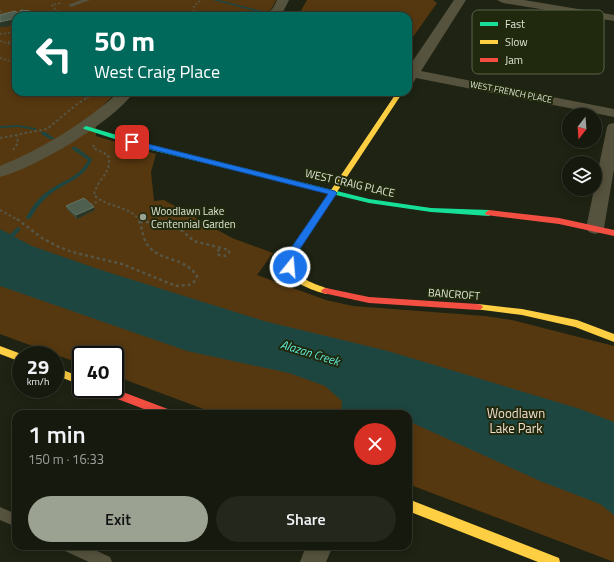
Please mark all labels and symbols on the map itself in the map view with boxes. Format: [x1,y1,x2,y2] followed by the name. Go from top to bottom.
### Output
[472,10,604,74] legend
[505,16,525,32] text: Fast
[505,34,528,50] text: Slow
[505,52,523,68] text: Jam
[469,77,553,106] street label: WEST FRENCH PLACE
[562,108,602,148] north arrow
[115,125,149,159] pin
[304,165,396,201] street label: WEST CRAIG PLACE
[151,203,236,232] place label: Woodlawn Lake Centennial Garden
[138,212,148,222] marker: Woodlawn Lake Centennial Garden
[269,246,311,288] position arrow
[427,284,481,304] street label: BANCROFT
[278,335,344,371] water label: Alazan Creek
[72,346,124,398] speed limit sign: 40
[487,403,545,438] park label: Woodlawn Lake Park

